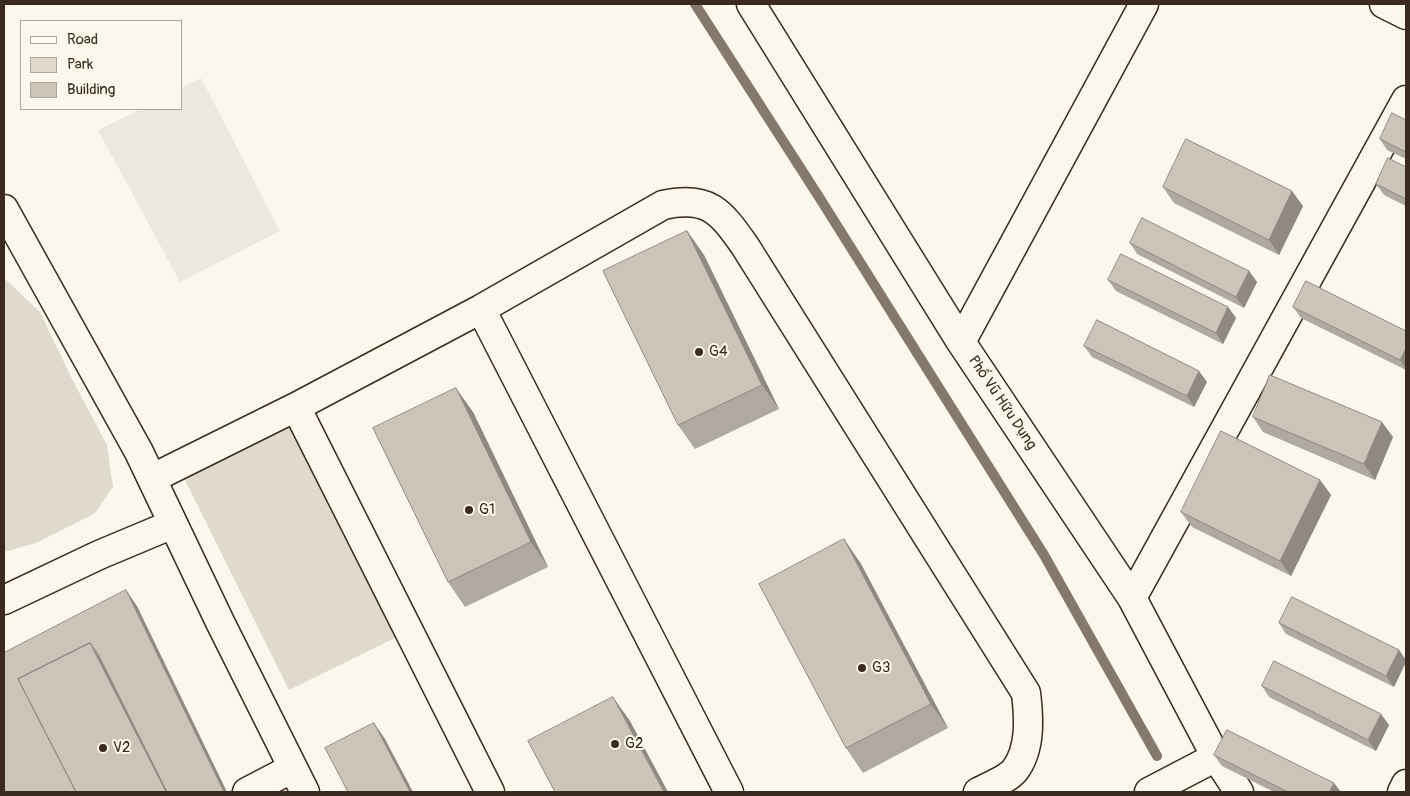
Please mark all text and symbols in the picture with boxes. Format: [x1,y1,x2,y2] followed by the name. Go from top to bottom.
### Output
[20,20,182,110] legend
[67,30,98,49] text: Road
[67,55,93,74] text: Park
[67,80,115,99] text: Building
[709,343,728,361] place label: G4
[693,346,705,358] marker: G4
[964,353,1040,453] street label: Phố Vũ Hữu Dụng
[479,501,495,519] place label: G1
[463,504,475,516] marker: G1
[872,659,890,677] place label: G3
[856,662,868,674] marker: G3
[625,735,643,753] place label: G2
[609,738,621,750] marker: G2
[113,739,130,757] place label: V2
[97,742,109,754] marker: V2

